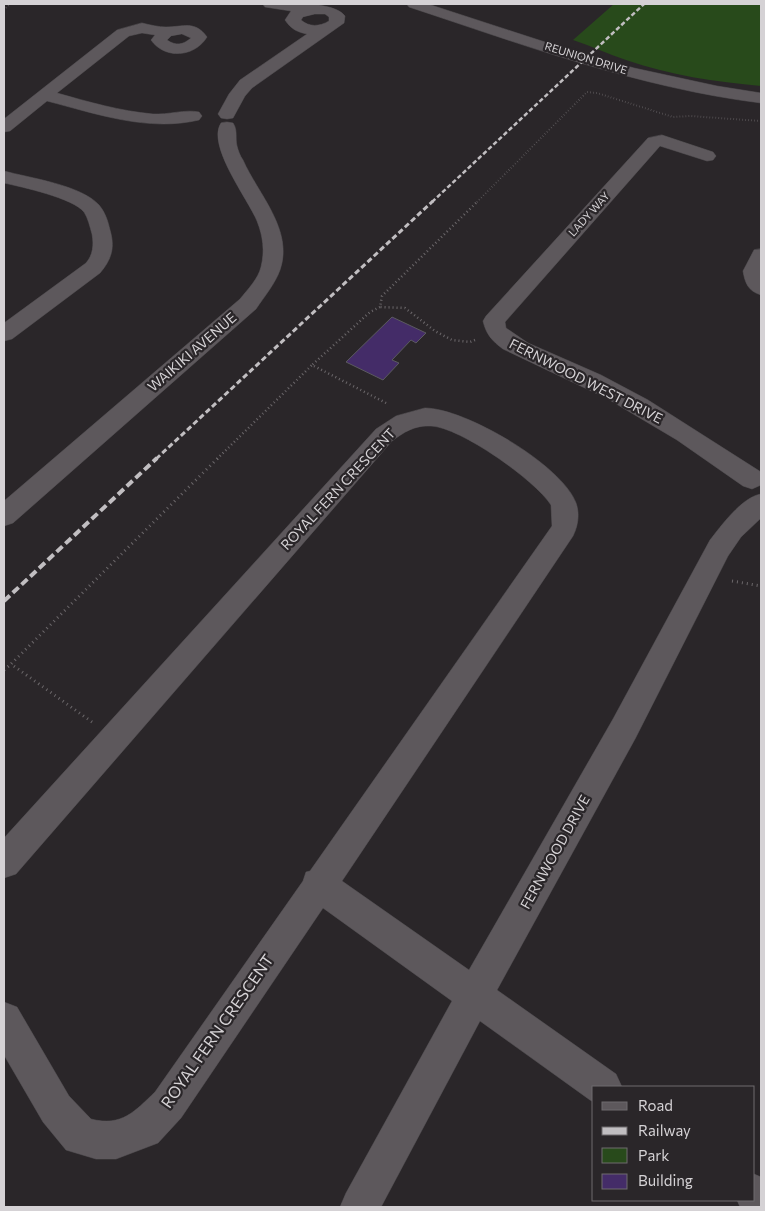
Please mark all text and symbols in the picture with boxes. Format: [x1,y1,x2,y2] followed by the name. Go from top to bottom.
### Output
[543,39,629,76] street label: REUNION DRIVE
[565,189,612,238] street label: LADY WAY
[144,309,239,395] street label: WAIKIKI AVENUE
[507,334,666,427] street label: FERNWOOD WEST DRIVE
[277,424,398,553] street label: ROYAL FERN CRESCENT
[516,792,593,912] street label: FERNWOOD DRIVE
[156,950,277,1111] street label: ROYAL FERN CRESCENT
[592,1086,755,1201] legend
[638,1096,673,1114] text: Road
[638,1121,691,1139] text: Railway
[638,1146,669,1164] text: Park
[638,1171,693,1189] text: Building

